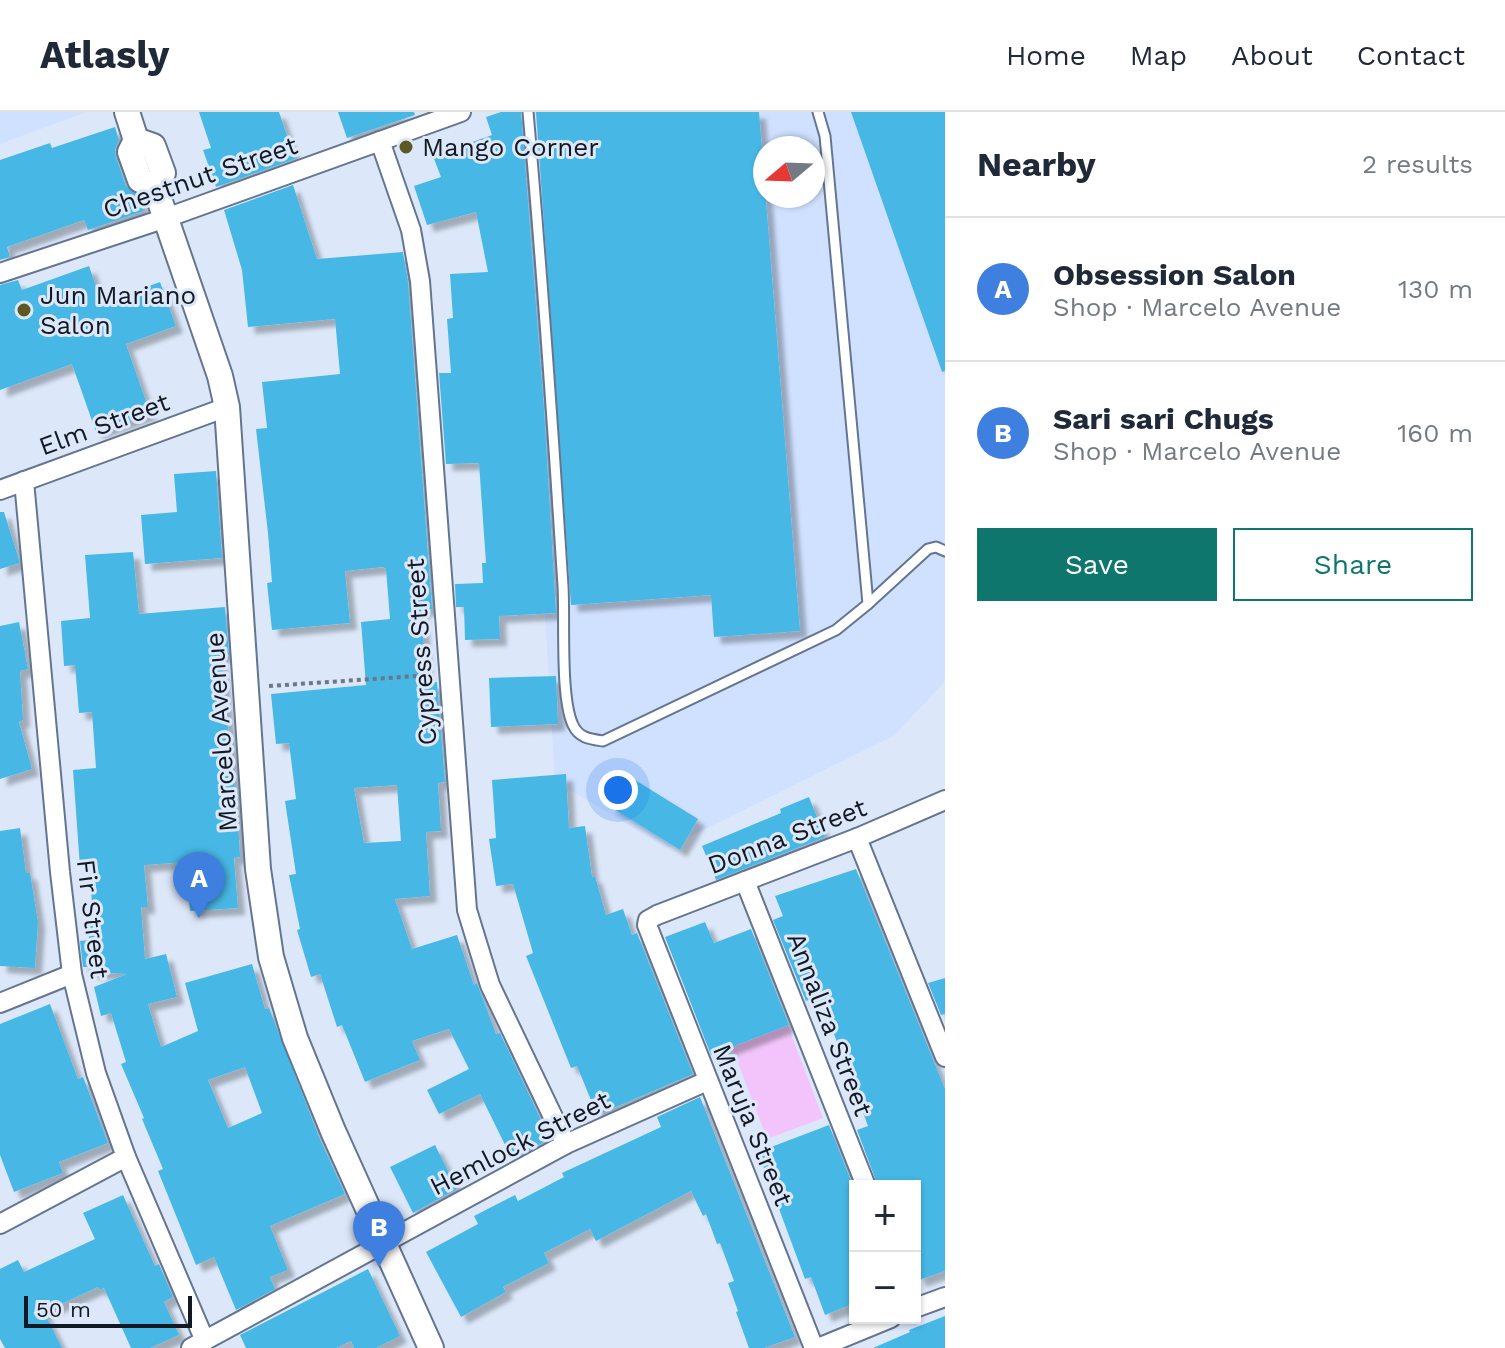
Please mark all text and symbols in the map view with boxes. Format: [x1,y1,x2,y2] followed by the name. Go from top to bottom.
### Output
[40,33,170,77] text: Atlasly
[1006,39,1086,72] text: Home
[1130,39,1187,72] text: Map
[1231,39,1313,72] text: About
[1357,39,1465,72] text: Contact
[99,130,301,224] street label: Chestnut Street
[422,132,599,162] place label: Mango Corner
[753,136,825,208] north arrow
[397,138,415,156] marker: Mango Corner
[977,144,1096,184] text: Nearby
[1362,149,1473,179] text: 2 results
[1053,257,1296,292] text: Obsession Salon
[994,274,1012,304] text: A
[1398,274,1473,304] text: 130 m
[40,280,196,340] place label: Jun Mariano Salon
[1053,292,1341,322] text: Shop · Marcelo Avenue
[15,301,33,319] marker: Jun Mariano Salon
[35,387,173,461] street label: Elm Street
[1053,401,1274,436] text: Sari sari Chugs
[994,418,1012,448] text: B
[1397,418,1473,448] text: 160 m
[1053,436,1341,466] text: Shop · Marcelo Avenue
[977,528,1217,601] button: Save
[1233,528,1473,601] button: Share
[399,557,442,746] street label: Cypress Street
[199,631,243,833] street label: Marcelo Avenue
[598,770,638,810] your location
[703,792,871,880] street label: Donna Street
[173,852,225,918] pin: A
[71,858,115,980] street label: Fir Street
[781,928,879,1120] street label: Annaliza Street
[707,1040,799,1210] street label: Maruja Street
[425,1085,615,1201] street label: Hemlock Street
[849,1180,921,1324] map controls
[849,1180,921,1252] button: +
[353,1201,405,1267] pin: B
[849,1252,921,1324] button: −
[24,1292,192,1328] scale bar
[36,1297,91,1322] text: 50 m

